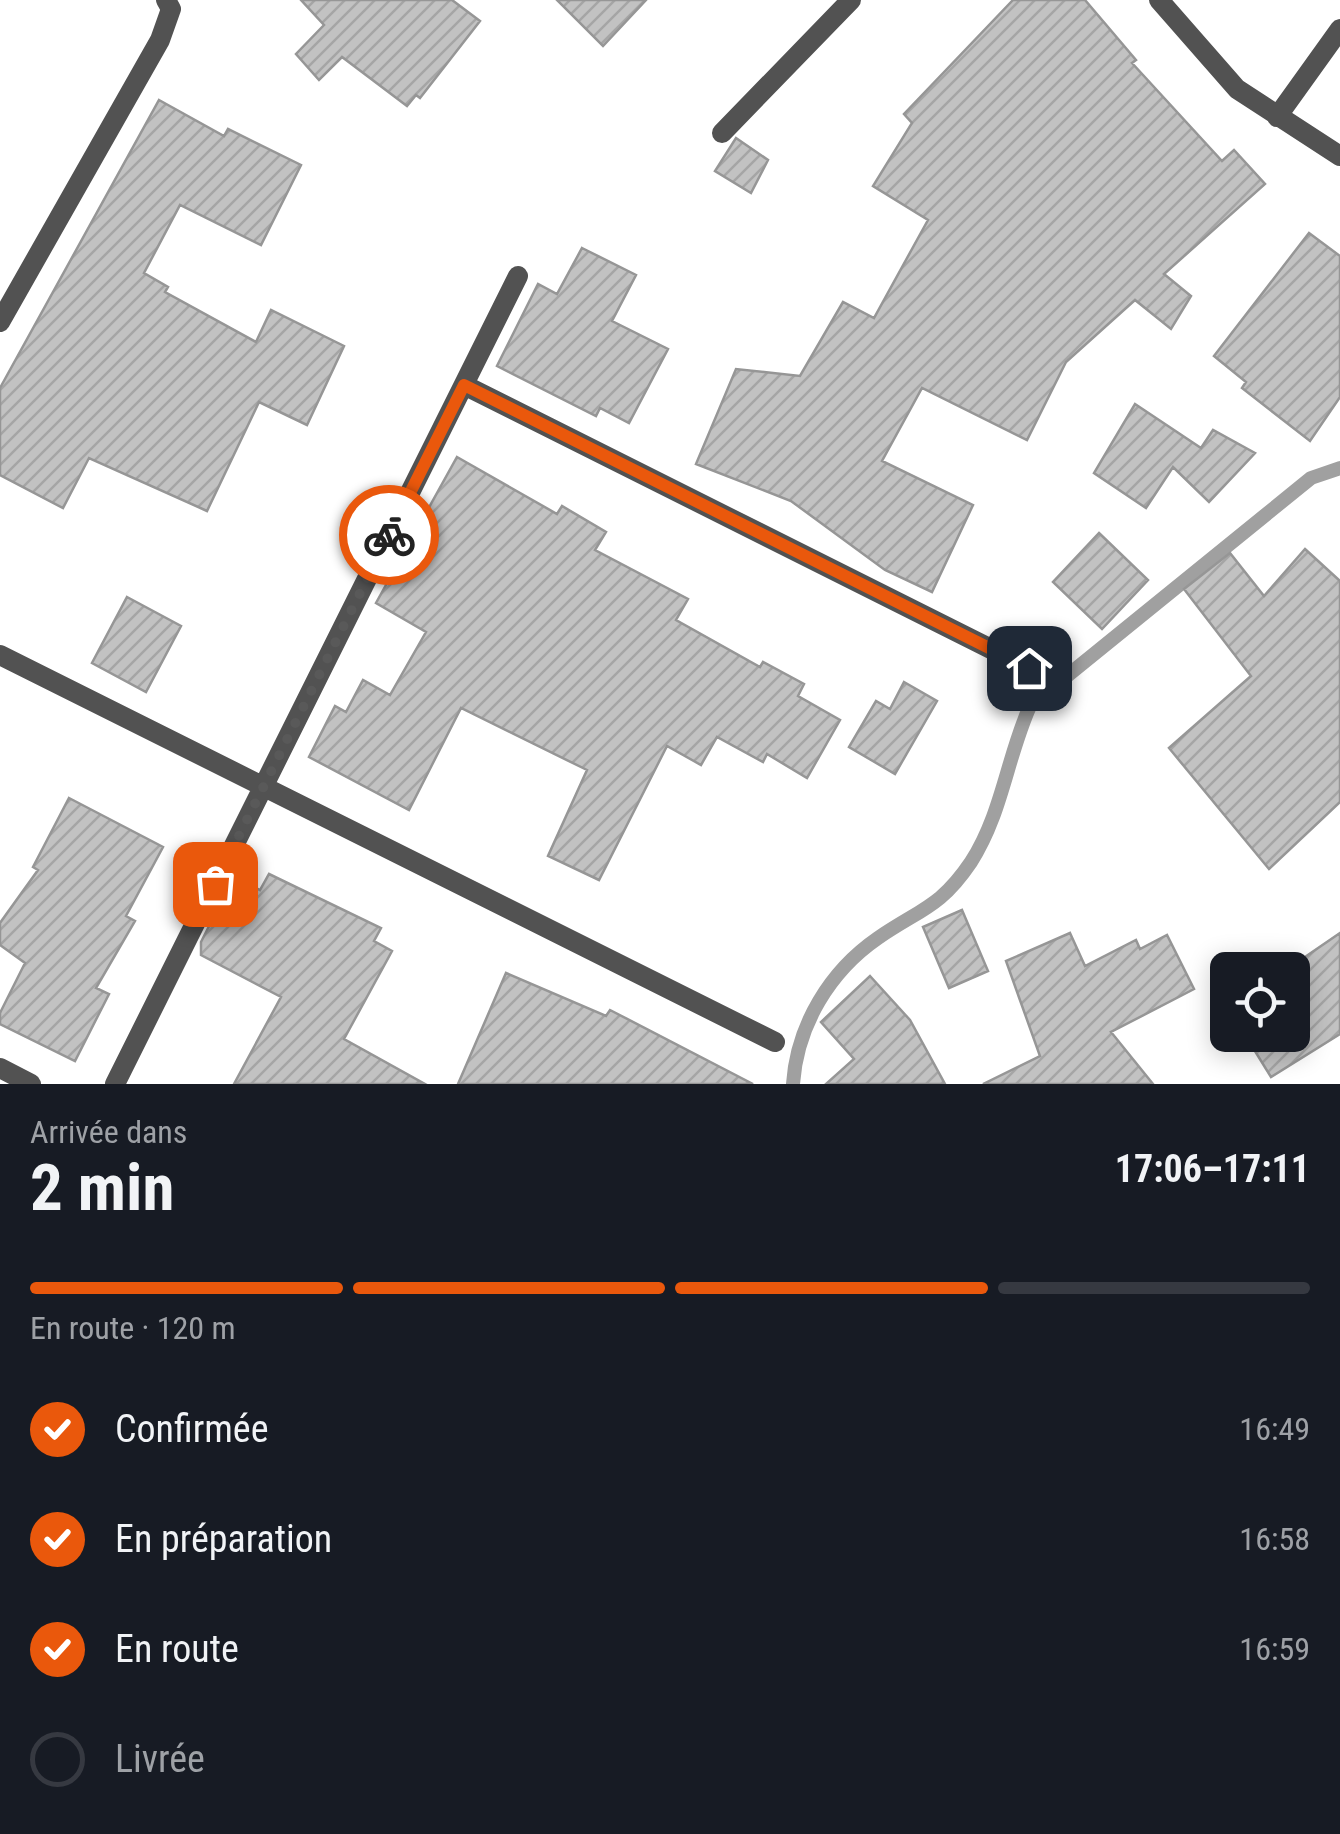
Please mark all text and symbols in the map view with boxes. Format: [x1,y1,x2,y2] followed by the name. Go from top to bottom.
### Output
[339,485,439,585] courier
[362,508,417,563] icon: bike
[987,626,1072,711] pin
[1002,641,1057,696] icon: home
[173,842,258,927] pin
[188,857,243,912] icon: bag
[1210,952,1310,1052] map controls
[1210,952,1310,1052] button: locate
[30,1113,187,1151] text: Arrivée dans
[1115,1147,1310,1191] text: 17:06–17:11
[30,1150,174,1226] text: 2 min
[30,1309,236,1347] text: En route · 120 m
[30,1402,85,1457] icon: check
[115,1407,268,1451] text: Confirmée
[1239,1410,1310,1448] text: 16:49
[30,1512,85,1567] icon: check
[115,1517,332,1561] text: En préparation
[1239,1520,1310,1558] text: 16:58
[30,1622,85,1677] icon: check
[115,1627,239,1671] text: En route
[1239,1630,1310,1668] text: 16:59
[115,1737,205,1781] text: Livrée

